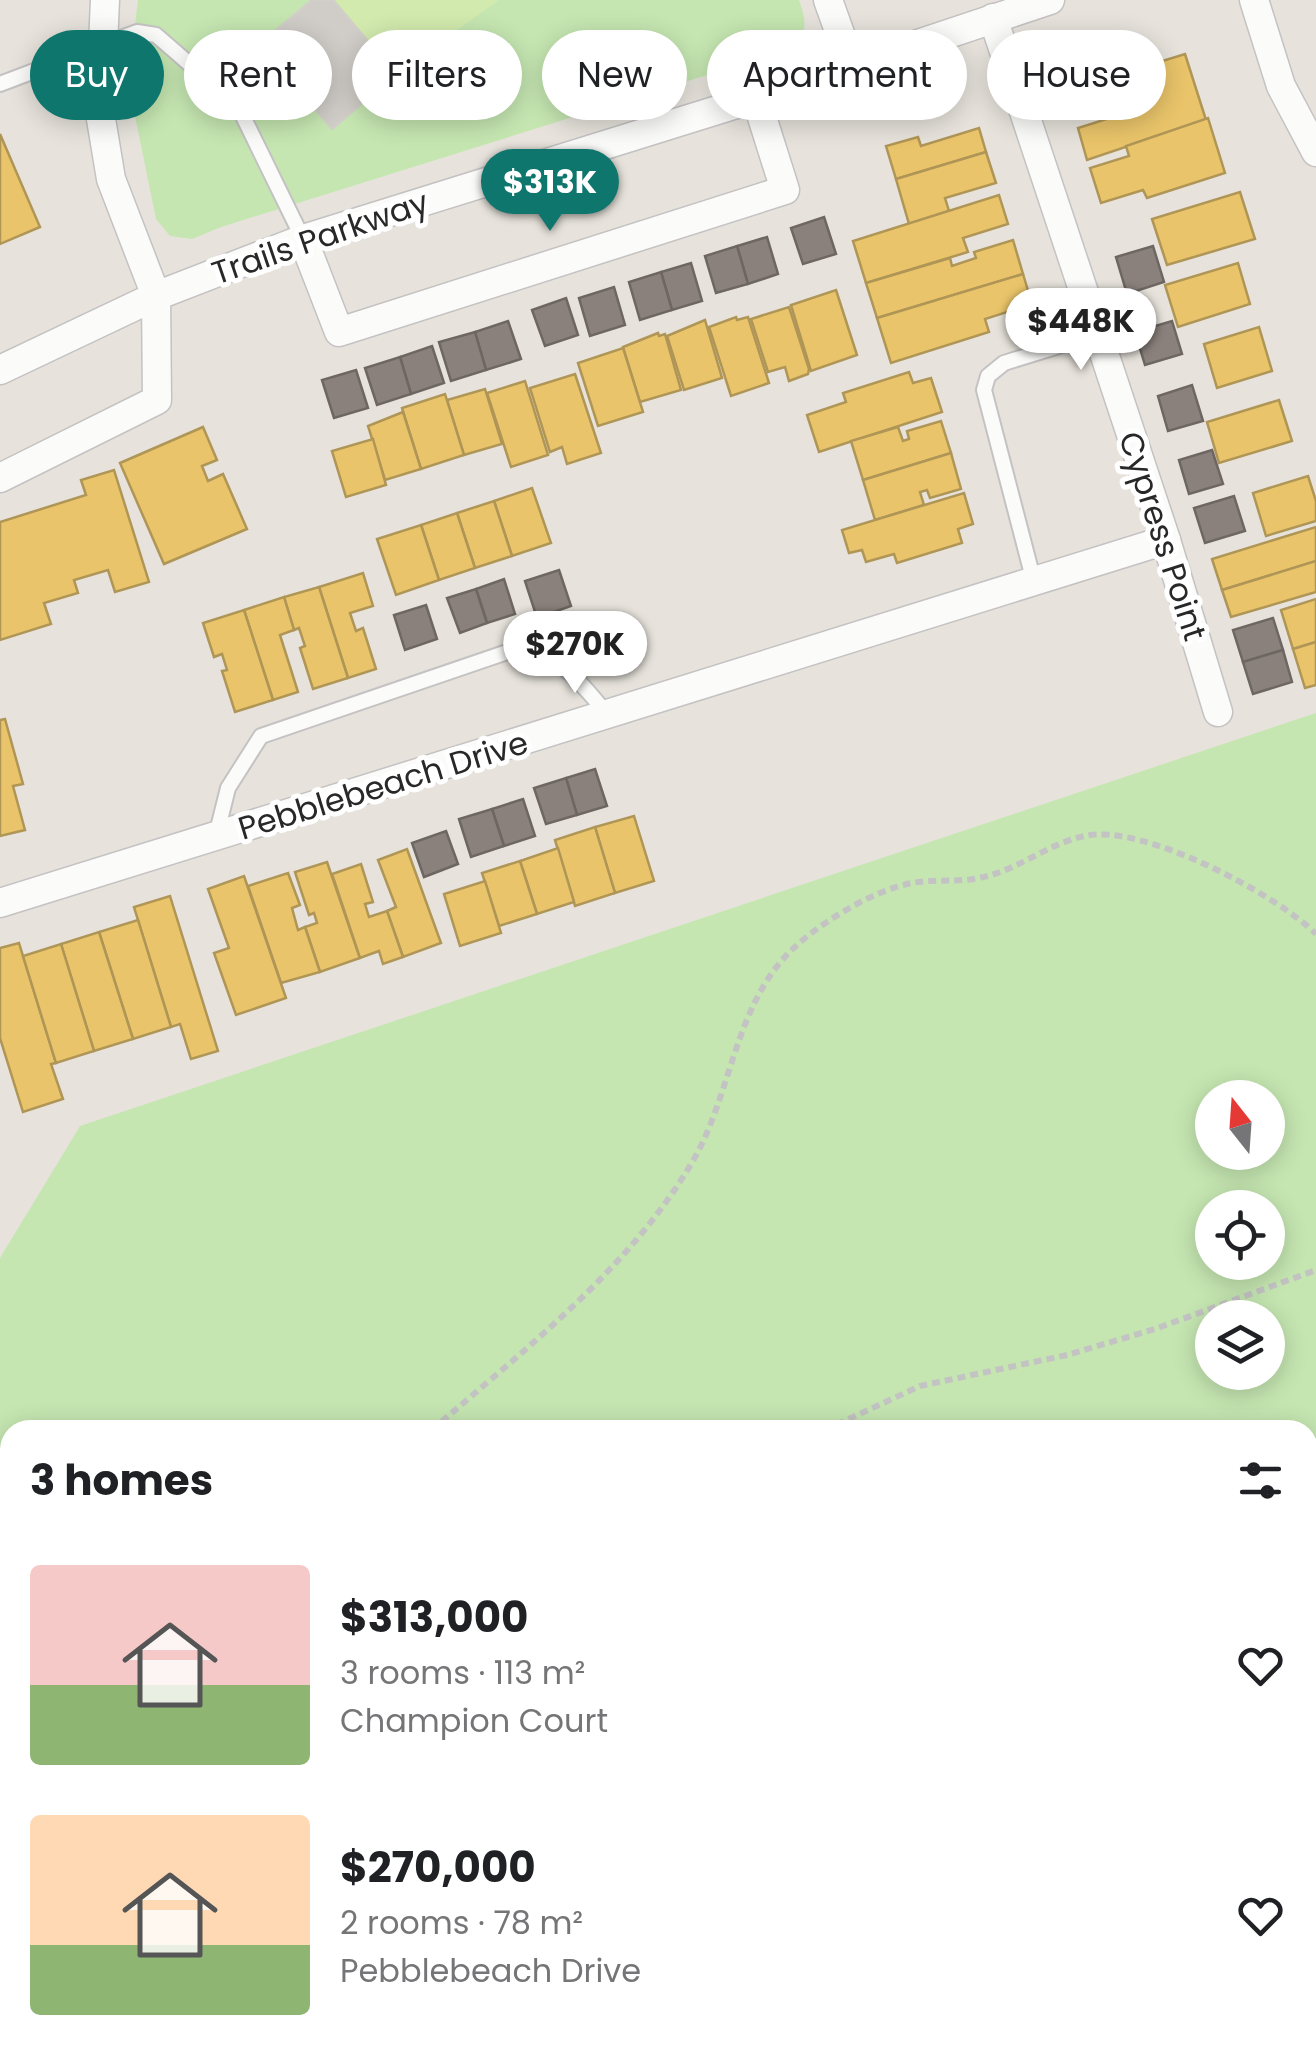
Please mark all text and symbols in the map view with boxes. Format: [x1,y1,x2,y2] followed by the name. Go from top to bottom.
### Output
[30,30,164,120] chip: Buy
[184,30,332,120] chip: Rent
[352,30,522,120] chip: Filters
[542,30,687,120] chip: New
[707,30,967,120] chip: Apartment
[987,30,1166,120] chip: House
[480,149,620,234] pin: $313K
[503,159,597,204] text: $313K
[206,179,434,295] street label: Trails Parkway
[1011,288,1151,373] pin: $448K
[1027,298,1135,343] text: $448K
[1108,426,1218,646] street label: Cypress Point
[505,611,645,696] pin: $270K
[525,621,625,666] text: $270K
[232,719,534,851] street label: Pebblebeach Drive
[1195,1080,1285,1170] north arrow
[1195,1080,1285,1390] map controls
[1195,1190,1285,1280] button: locate
[1195,1300,1285,1390] button: layers
[30,1451,213,1510] text: 3 homes
[1233,1453,1288,1508] icon: filters
[340,1588,528,1647] text: $313,000
[110,1605,230,1725] icon: home
[1233,1638,1288,1693] icon: heart
[340,1650,585,1695] text: 3 rooms · 113 m²
[340,1698,608,1743] text: Champion Court
[340,1838,536,1897] text: $270,000
[110,1855,230,1975] icon: home
[1233,1888,1288,1943] icon: heart
[340,1900,583,1945] text: 2 rooms · 78 m²
[340,1948,641,1993] text: Pebblebeach Drive

